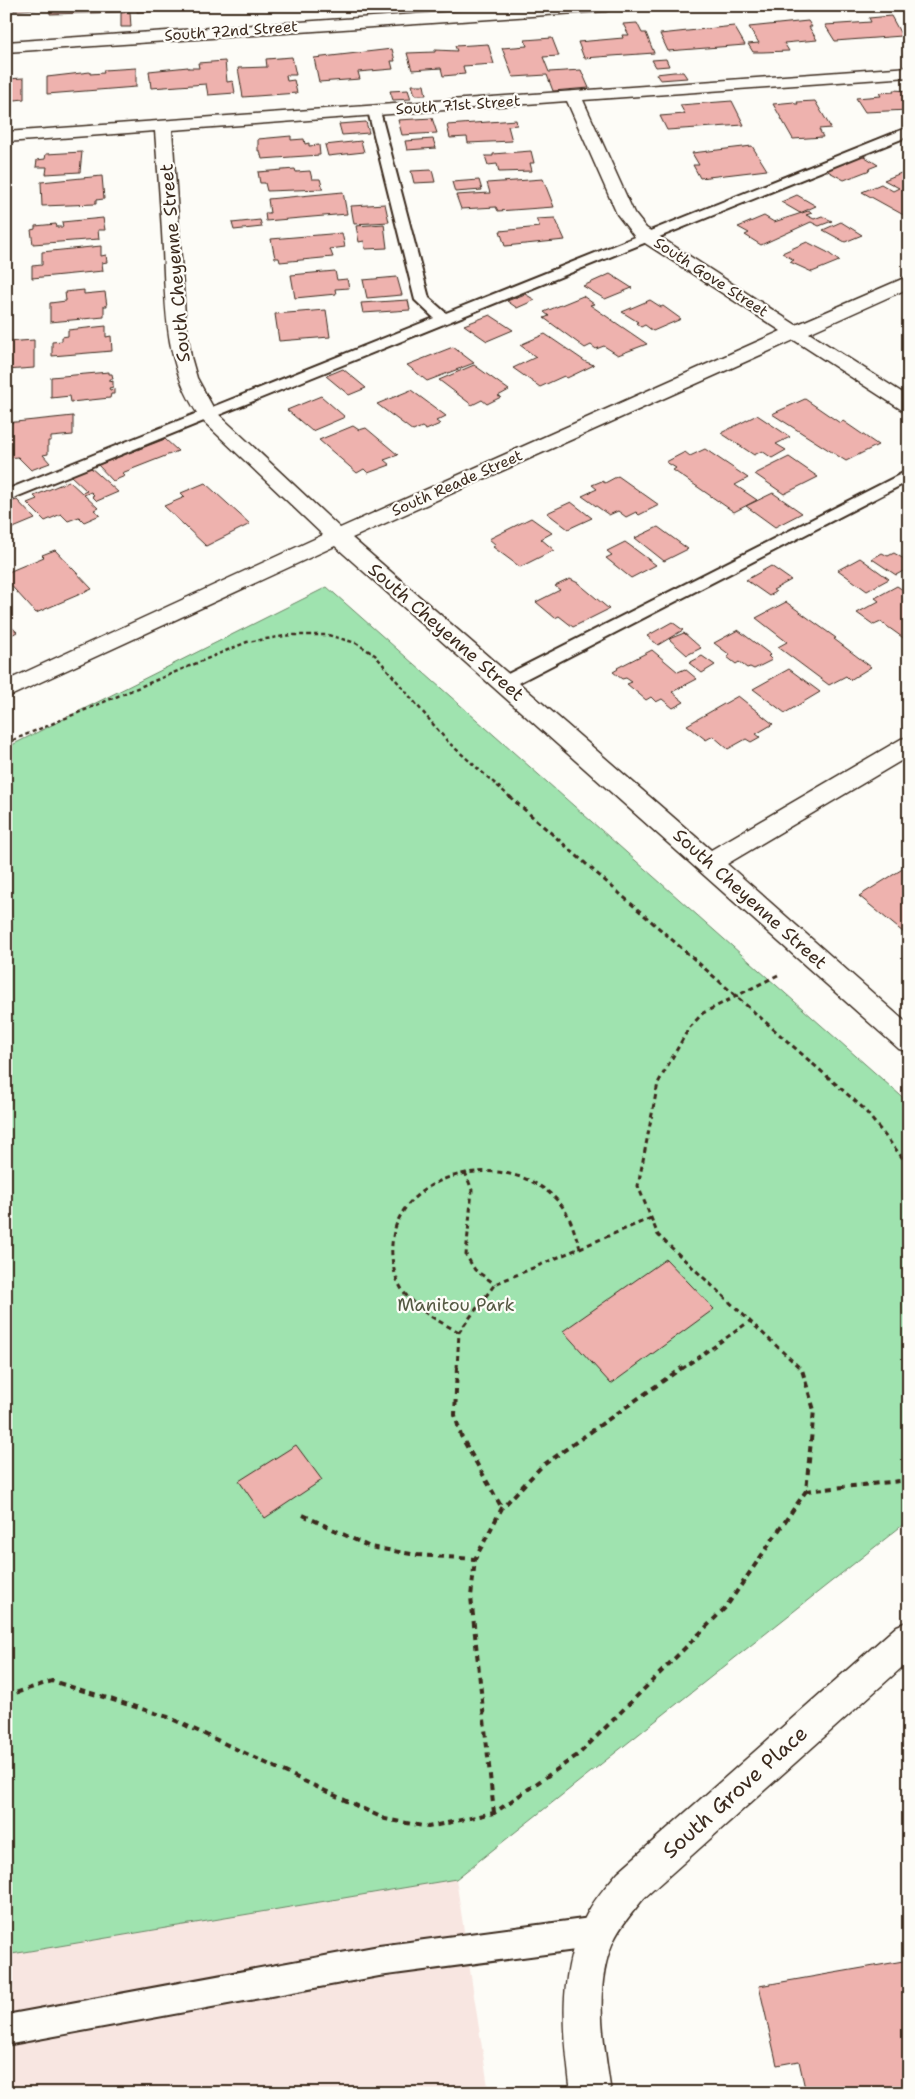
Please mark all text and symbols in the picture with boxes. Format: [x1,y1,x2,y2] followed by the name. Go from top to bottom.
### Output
[164,16,298,46] street label: South 72nd Street
[395,91,521,119] street label: South 71st Street
[154,163,196,363] street label: South Cheyenne Street
[650,233,772,321] street label: South Gove Street
[388,445,526,521] street label: South Reade Street
[363,558,529,706] street label: South Cheyenne Street
[668,823,832,975] street label: South Cheyenne Street
[397,1293,515,1317] park label: Manitou Park
[657,1719,813,1865] street label: South Grove Place

